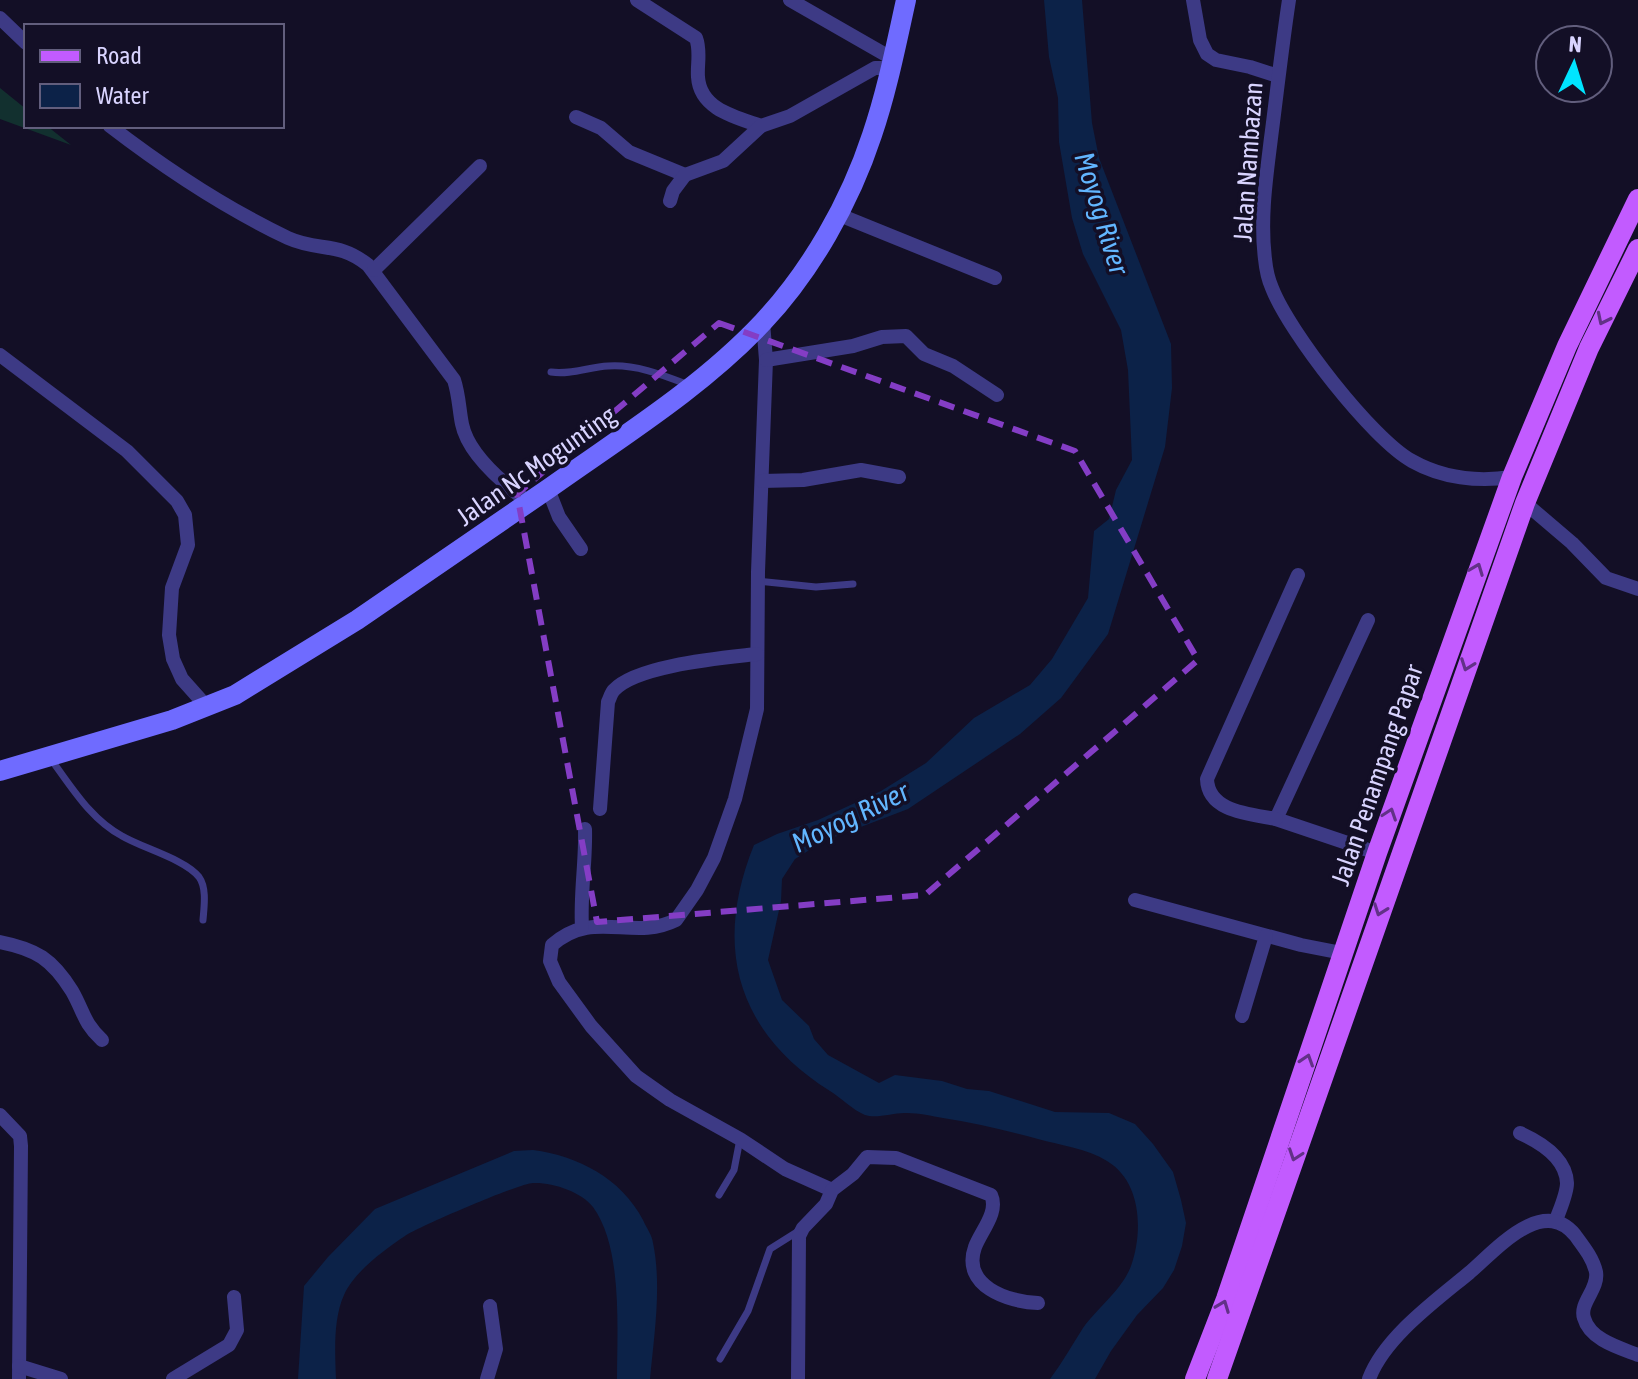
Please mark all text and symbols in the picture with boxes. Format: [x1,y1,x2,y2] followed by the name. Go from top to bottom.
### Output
[24,24,284,128] legend
[1534,24,1614,104] north arrow
[1568,31,1583,57] text: N
[96,42,142,69] text: Road
[1227,81,1269,243] street label: Jalan Nambazan
[96,82,149,109] text: Water
[1068,148,1136,279] water label: Moyog River
[1597,310,1613,325] one-way arrow
[451,400,622,532] street label: Jalan Nc Mogunting
[1467,563,1484,577] one-way arrow
[1461,657,1477,671] one-way arrow
[1325,660,1429,889] street label: Jalan Penampang Papar
[786,774,915,859] water label: Moyog River
[1381,808,1397,822] one-way arrow
[1373,902,1390,916] one-way arrow
[1297,1054,1313,1068] one-way arrow
[1288,1148,1305,1162] one-way arrow
[1213,1300,1230,1314] one-way arrow

